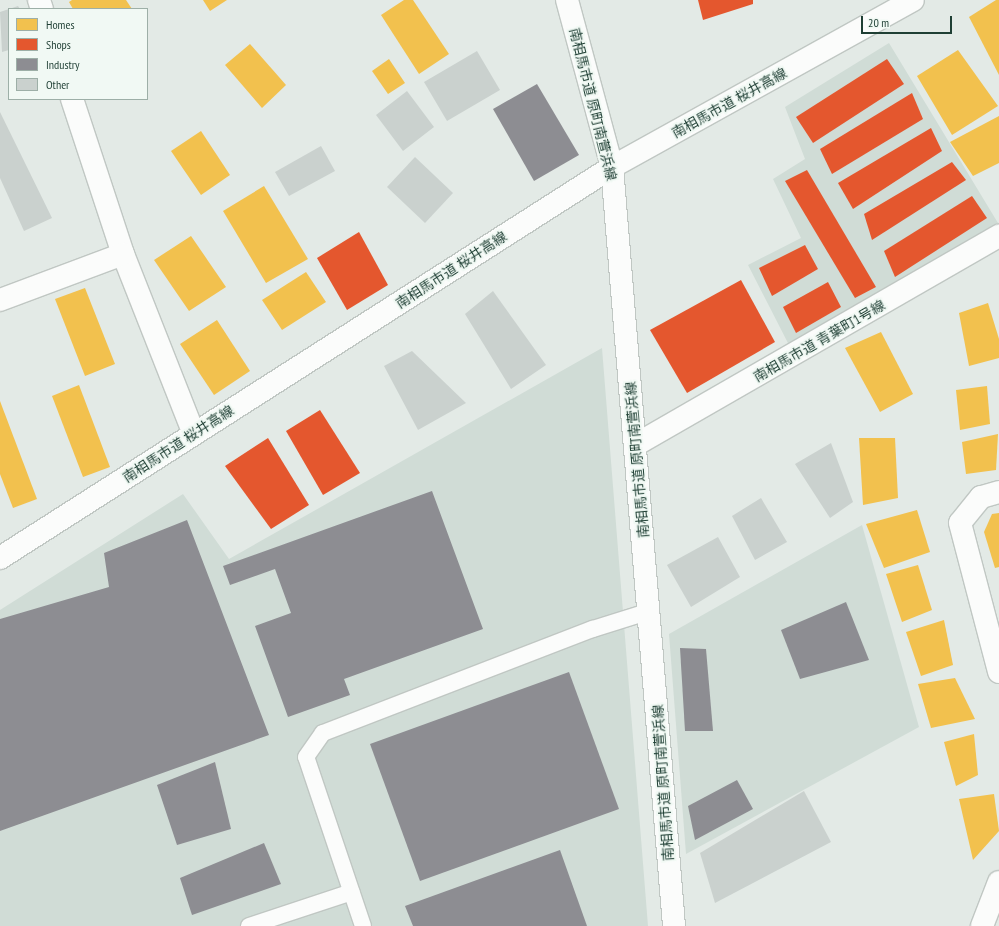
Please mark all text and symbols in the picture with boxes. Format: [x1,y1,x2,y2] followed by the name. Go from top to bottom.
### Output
[8,8,148,100] legend
[863,8,954,34] scale bar
[868,15,889,30] text: 20 m
[46,17,74,32] text: Homes
[566,26,620,182] street label: 南相馬市道 原町南萱浜線
[46,37,71,52] text: Shops
[46,57,80,72] text: Industry
[669,64,789,142] street label: 南相馬市道 桜井高線
[46,77,69,92] text: Other
[392,228,510,312] street label: 南相馬市道 桜井高線
[750,296,888,386] street label: 南相馬市道 青葉町1号線
[622,381,652,539] street label: 南相馬市道 原町南萱浜線
[119,402,237,486] street label: 南相馬市道 桜井高線
[649,704,677,862] street label: 南相馬市道 原町南萱浜線

